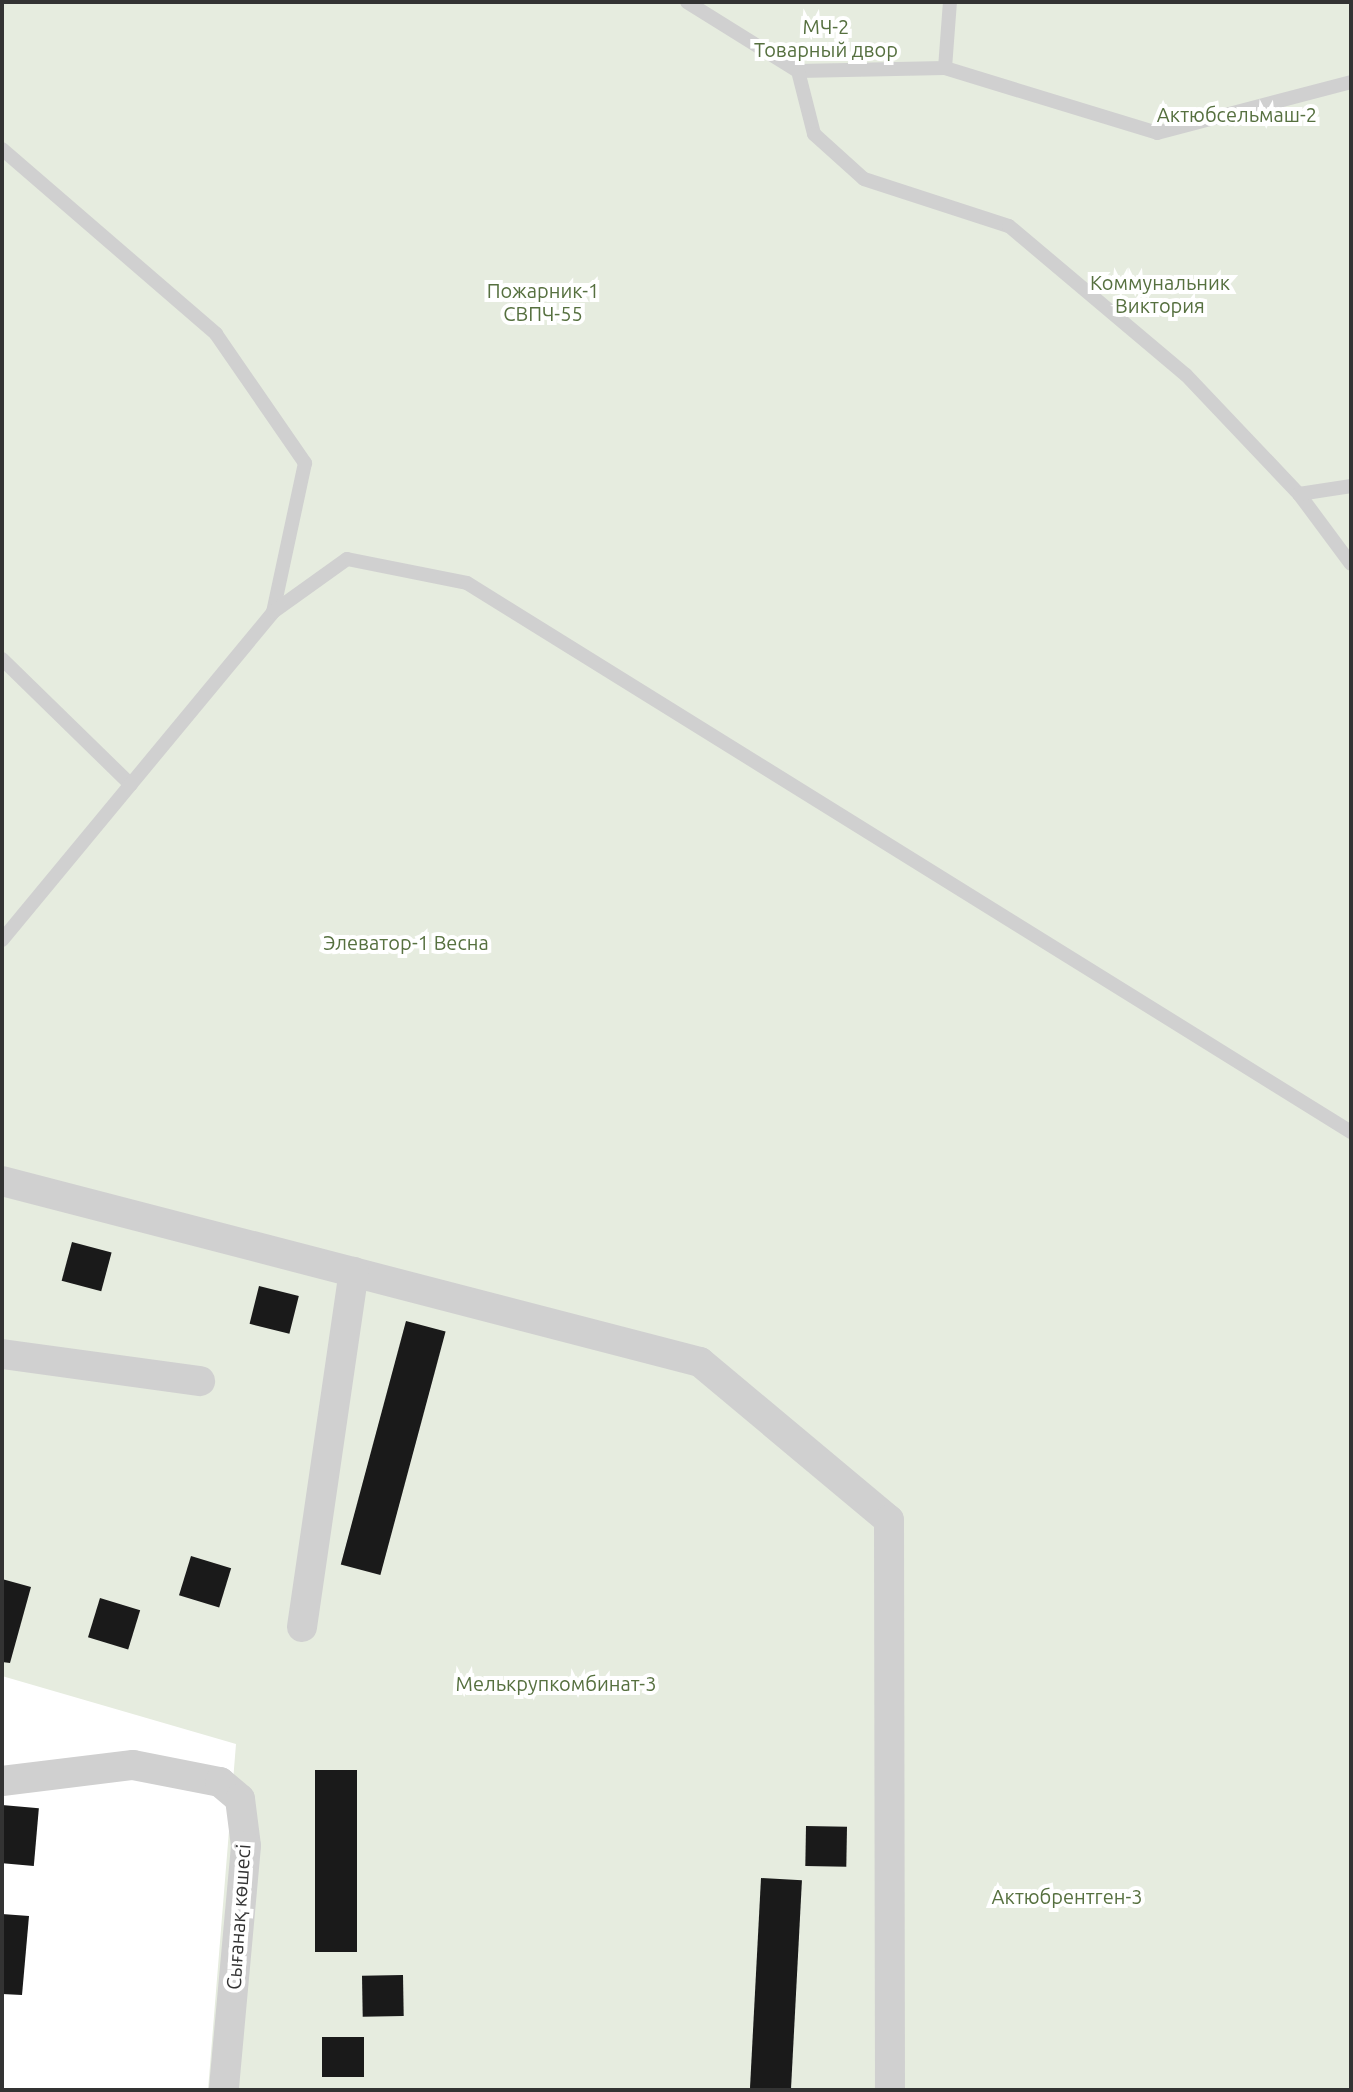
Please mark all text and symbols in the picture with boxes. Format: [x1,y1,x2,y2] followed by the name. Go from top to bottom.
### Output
[754,15,898,62] park label: МЧ-2 Товарный двор
[1157,102,1317,126] park label: Актюбсельмаш-2
[1090,271,1230,318] park label: Коммунальник Виктория
[487,279,599,326] park label: Пожарник-1 СВПЧ-55
[323,930,489,954] park label: Элеватор-1 Весна
[456,1671,656,1695] park label: Мелькрупкомбинат-3
[221,1843,255,1991] street label: Сығанақ көшесі
[992,1884,1142,1908] park label: Актюбрентген-3

